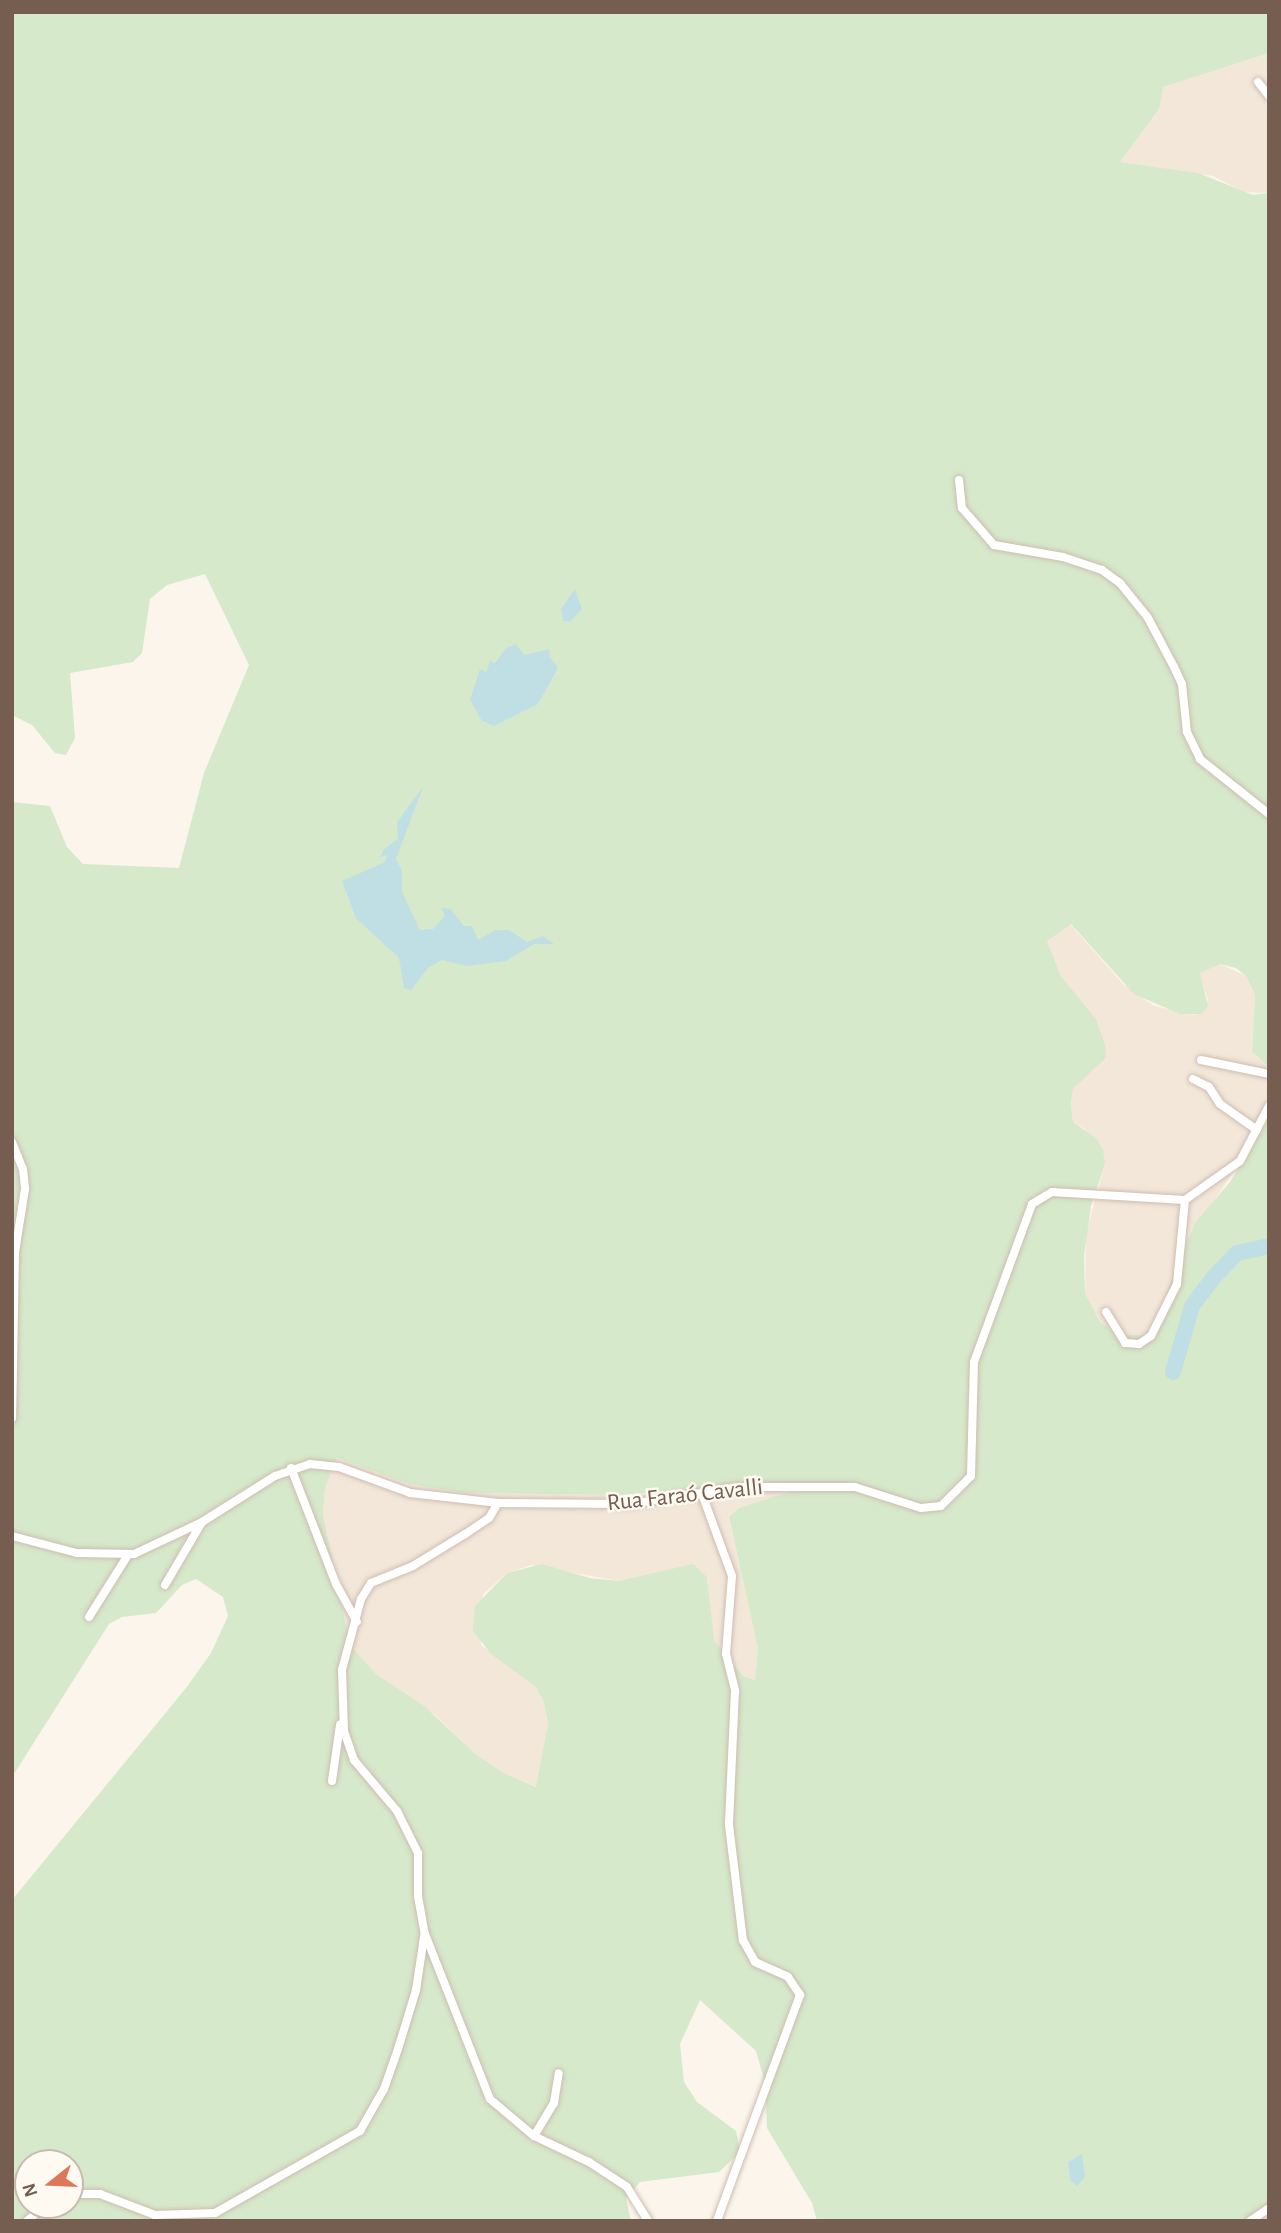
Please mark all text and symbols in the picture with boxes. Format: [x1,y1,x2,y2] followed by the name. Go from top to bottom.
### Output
[606,1473,764,1519] street label: Rua Faraó Cavalli
[14,2149,84,2219] north arrow
[19,2181,42,2199] text: N

